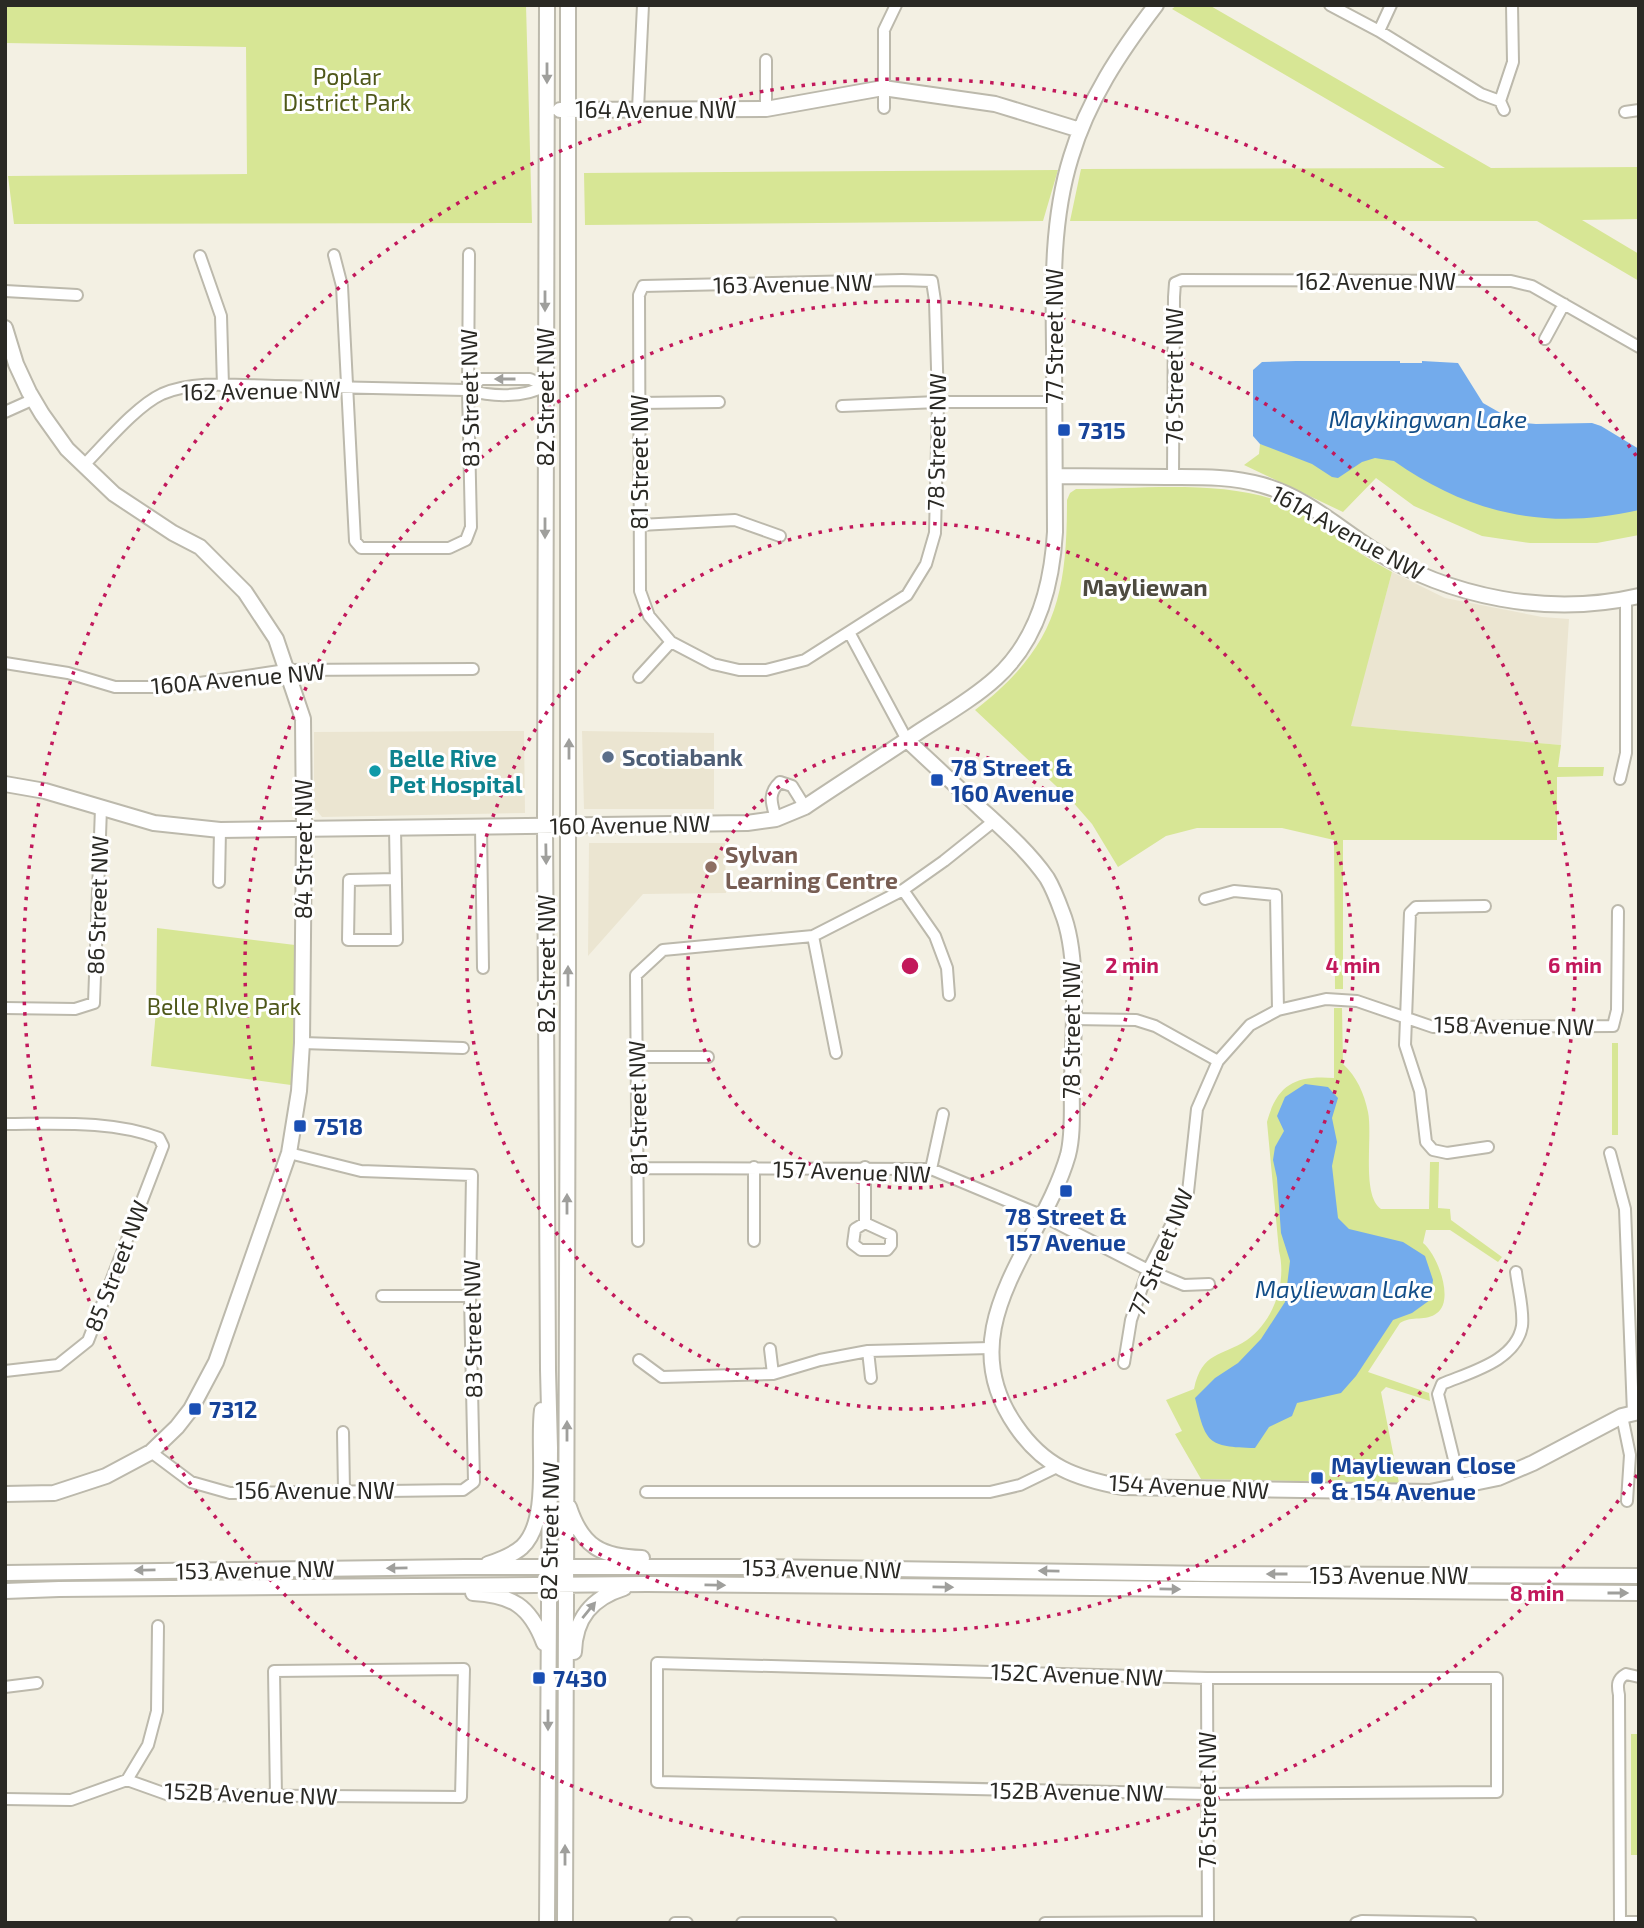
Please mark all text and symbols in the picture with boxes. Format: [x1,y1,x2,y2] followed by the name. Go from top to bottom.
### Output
[283,62,412,116] park label: Poplar District Park
[541,63,553,85] one-way arrow
[575,95,737,123] street label: 164 Avenue NW
[1296,267,1456,295] street label: 162 Avenue NW
[713,268,873,298] street label: 163 Avenue NW
[1040,268,1068,404] street label: 77 Street NW
[539,290,551,312] one-way arrow
[1160,307,1188,445] street label: 76 Street NW
[531,327,559,467] street label: 82 Street NW
[454,328,484,468] street label: 83 Street NW
[494,373,516,385] one-way arrow
[921,373,951,511] street label: 78 Street NW
[181,375,341,405] street label: 162 Avenue NW
[625,394,653,530] street label: 81 Street NW
[1329,404,1527,433] water label: Maykingwan Lake
[1078,416,1126,444] place label: 7315
[1056,422,1072,438] marker: 7315
[1267,479,1429,586] street label: 161A Avenue NW
[539,518,551,540] one-way arrow
[1082,572,1208,601] district label: Mayliewan
[150,656,326,700] street label: 160A Avenue NW
[563,738,575,760] one-way arrow
[622,743,743,771] place label: Scotiabank
[389,744,523,798] place label: Belle Rive Pet Hospital
[600,749,616,765] marker: Scotiabank
[951,753,1074,807] place label: 78 Street & 160 Avenue
[367,763,383,779] marker: Belle Rive Pet Hospital
[929,772,945,788] marker: 78 Street & 160 Avenue
[289,779,317,919] street label: 84 Street NW
[549,809,711,839] street label: 160 Avenue NW
[81,835,113,975] street label: 86 Street NW
[725,840,898,894] place label: Sylvan Learning Centre
[540,843,552,865] one-way arrow
[703,859,719,875] marker: Sylvan Learning Centre
[532,894,560,1034] street label: 82 Street NW
[1105,952,1159,977] text: 2 min
[1326,952,1380,977] text: 4 min
[1548,952,1602,977] text: 6 min
[898,954,922,978] centre of rings
[1057,961,1085,1099] street label: 78 Street NW
[562,965,574,987] one-way arrow
[147,992,302,1020] park label: Belle RIve Park
[1434,1010,1595,1040] street label: 158 Avenue NW
[622,1040,652,1176] street label: 81 Street NW
[314,1112,363,1140] place label: 7518
[292,1118,308,1134] marker: 7518
[773,1154,932,1188] street label: 157 Avenue NW
[1058,1183,1074,1199] marker: 78 Street & 157 Avenue
[1122,1184,1198,1320] street label: 77 Street NW
[561,1193,573,1215] one-way arrow
[78,1196,154,1336] street label: 85 Street NW
[1005,1202,1127,1256] place label: 78 Street & 157 Avenue
[457,1259,487,1399] street label: 83 Street NW
[1255,1274,1433,1303] water label: Mayliewan Lake
[209,1395,257,1423] place label: 7312
[187,1401,203,1417] marker: 7312
[561,1420,572,1442] one-way arrow
[1331,1451,1516,1505] place label: Mayliewan Close & 154 Avenue
[534,1461,564,1601] street label: 82 Street NW
[1108,1468,1270,1504] street label: 154 Avenue NW
[1309,1470,1325,1486] marker: Mayliewan Close & 154 Avenue
[235,1476,395,1504] street label: 156 Avenue NW
[742,1553,902,1583] street label: 153 Avenue NW
[175,1554,335,1584] street label: 153 Avenue NW
[1309,1561,1469,1589] street label: 153 Avenue NW
[386,1562,408,1574] one-way arrow
[134,1565,156,1576] one-way arrow
[1038,1565,1060,1577] one-way arrow
[1265,1568,1287,1580] one-way arrow
[705,1579,727,1591] one-way arrow
[1510,1580,1564,1605] text: 8 min
[932,1581,954,1593] one-way arrow
[1160,1584,1182,1595] one-way arrow
[1608,1587,1630,1599] one-way arrow
[581,1601,596,1619] one-way arrow
[990,1657,1164,1691] street label: 152C Avenue NW
[553,1664,607,1692] place label: 7430
[531,1670,547,1686] marker: 7430
[542,1710,554,1732] one-way arrow
[1193,1731,1221,1869] street label: 76 Street NW
[990,1775,1164,1807] street label: 152B Avenue NW
[164,1776,338,1810] street label: 152B Avenue NW
[559,1843,571,1865] one-way arrow

